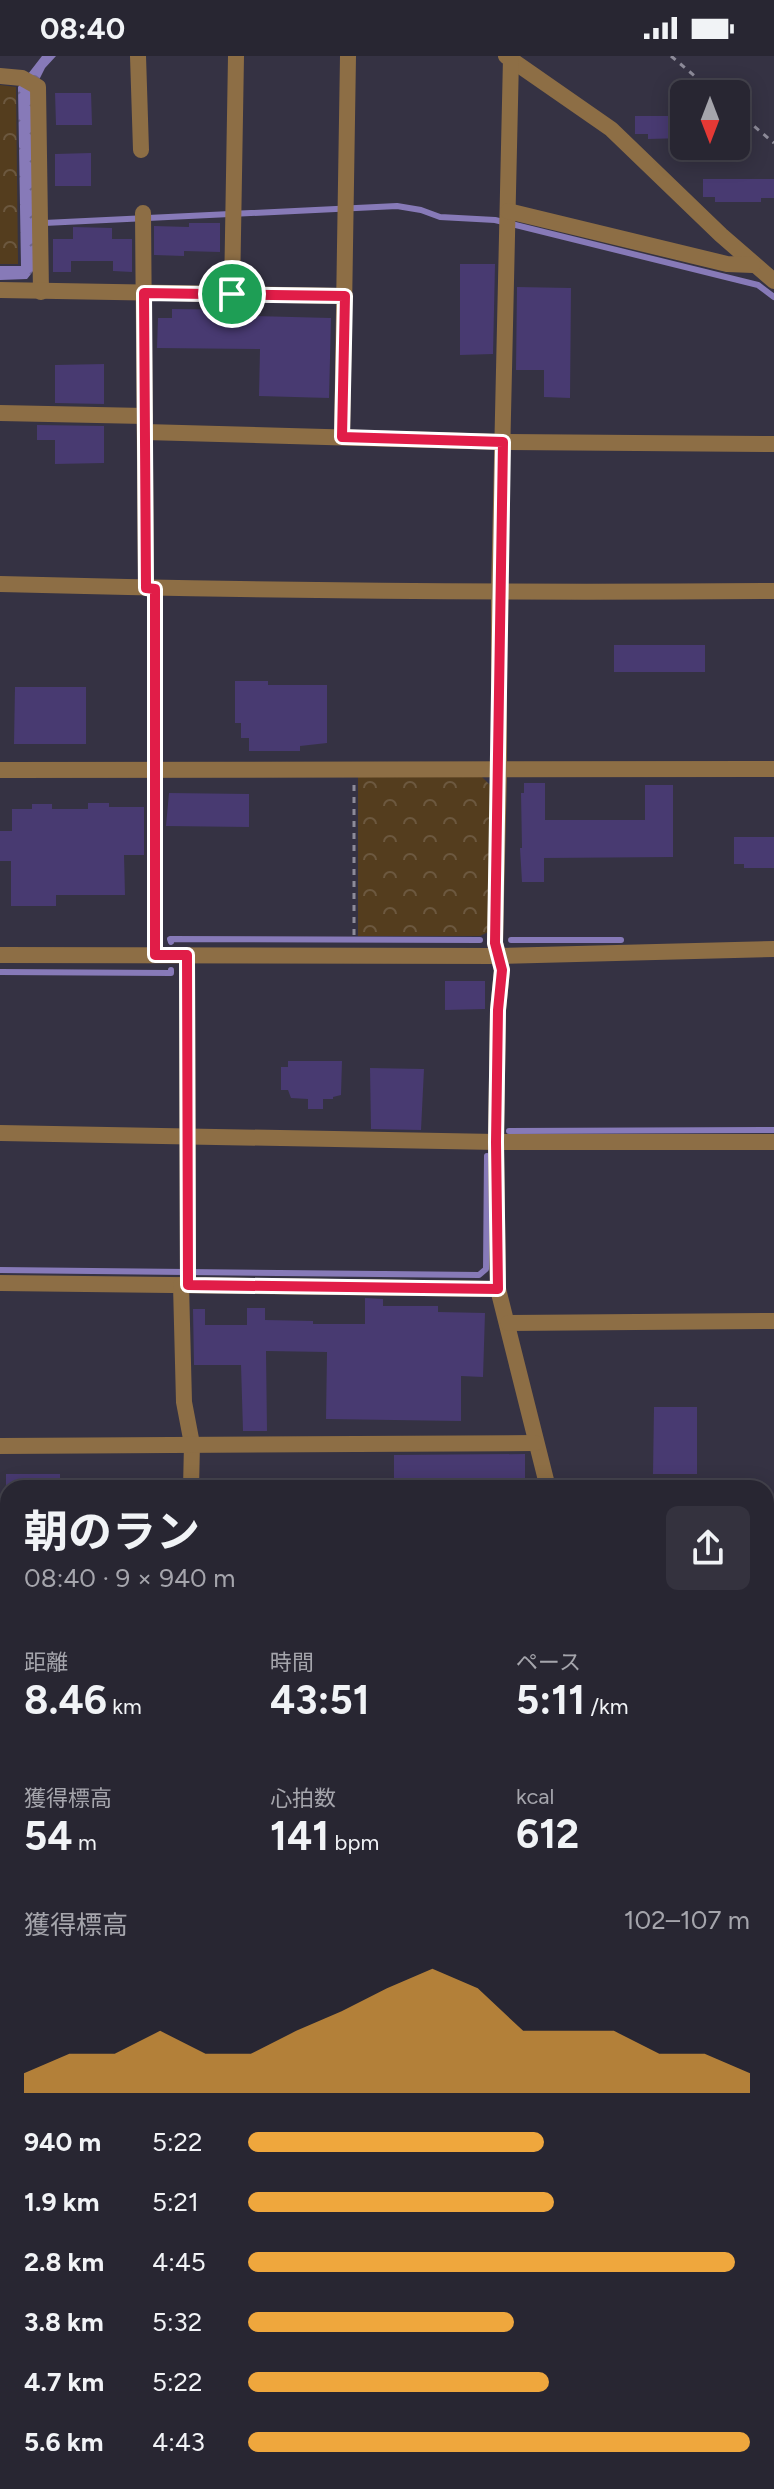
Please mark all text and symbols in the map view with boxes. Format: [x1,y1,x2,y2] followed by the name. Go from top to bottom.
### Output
[40,10,125,47] text: 08:40
[670,80,750,160] north arrow
[670,80,750,160] map controls
[198,260,266,328] pin
[210,272,254,316] icon: arrive
[24,1505,200,1558] text: 朝のラン
[666,1506,750,1590] button: share
[24,1562,235,1594] text: 08:40 · 9 × 940 m
[24,1649,68,1676] text: 距離
[270,1649,314,1676] text: 時間
[516,1649,581,1676] text: ペース
[24,1676,107,1724] text: 8.46
[270,1676,370,1724] text: 43:51
[516,1676,585,1724] text: 5:11
[107,1693,142,1720] text: km
[585,1693,628,1720] text: /km
[516,1783,554,1810] text: kcal
[24,1785,112,1812] text: 獲得標高
[270,1785,336,1812] text: 心拍数
[516,1810,579,1858] text: 612
[24,1812,73,1860] text: 54
[270,1812,329,1860] text: 141
[73,1829,97,1856] text: m
[329,1829,379,1856] text: bpm
[624,1904,750,1936] text: 102–107 m
[24,1909,128,1941] text: 獲得標高
[24,2126,101,2158] text: 940 m
[152,2126,203,2158] text: 5:22
[24,2186,99,2218] text: 1.9 km
[152,2186,199,2218] text: 5:21
[24,2246,104,2278] text: 2.8 km
[152,2246,206,2278] text: 4:45
[24,2306,104,2338] text: 3.8 km
[152,2306,202,2338] text: 5:32
[24,2366,104,2398] text: 4.7 km
[152,2366,203,2398] text: 5:22
[24,2426,103,2458] text: 5.6 km
[152,2426,205,2458] text: 4:43

